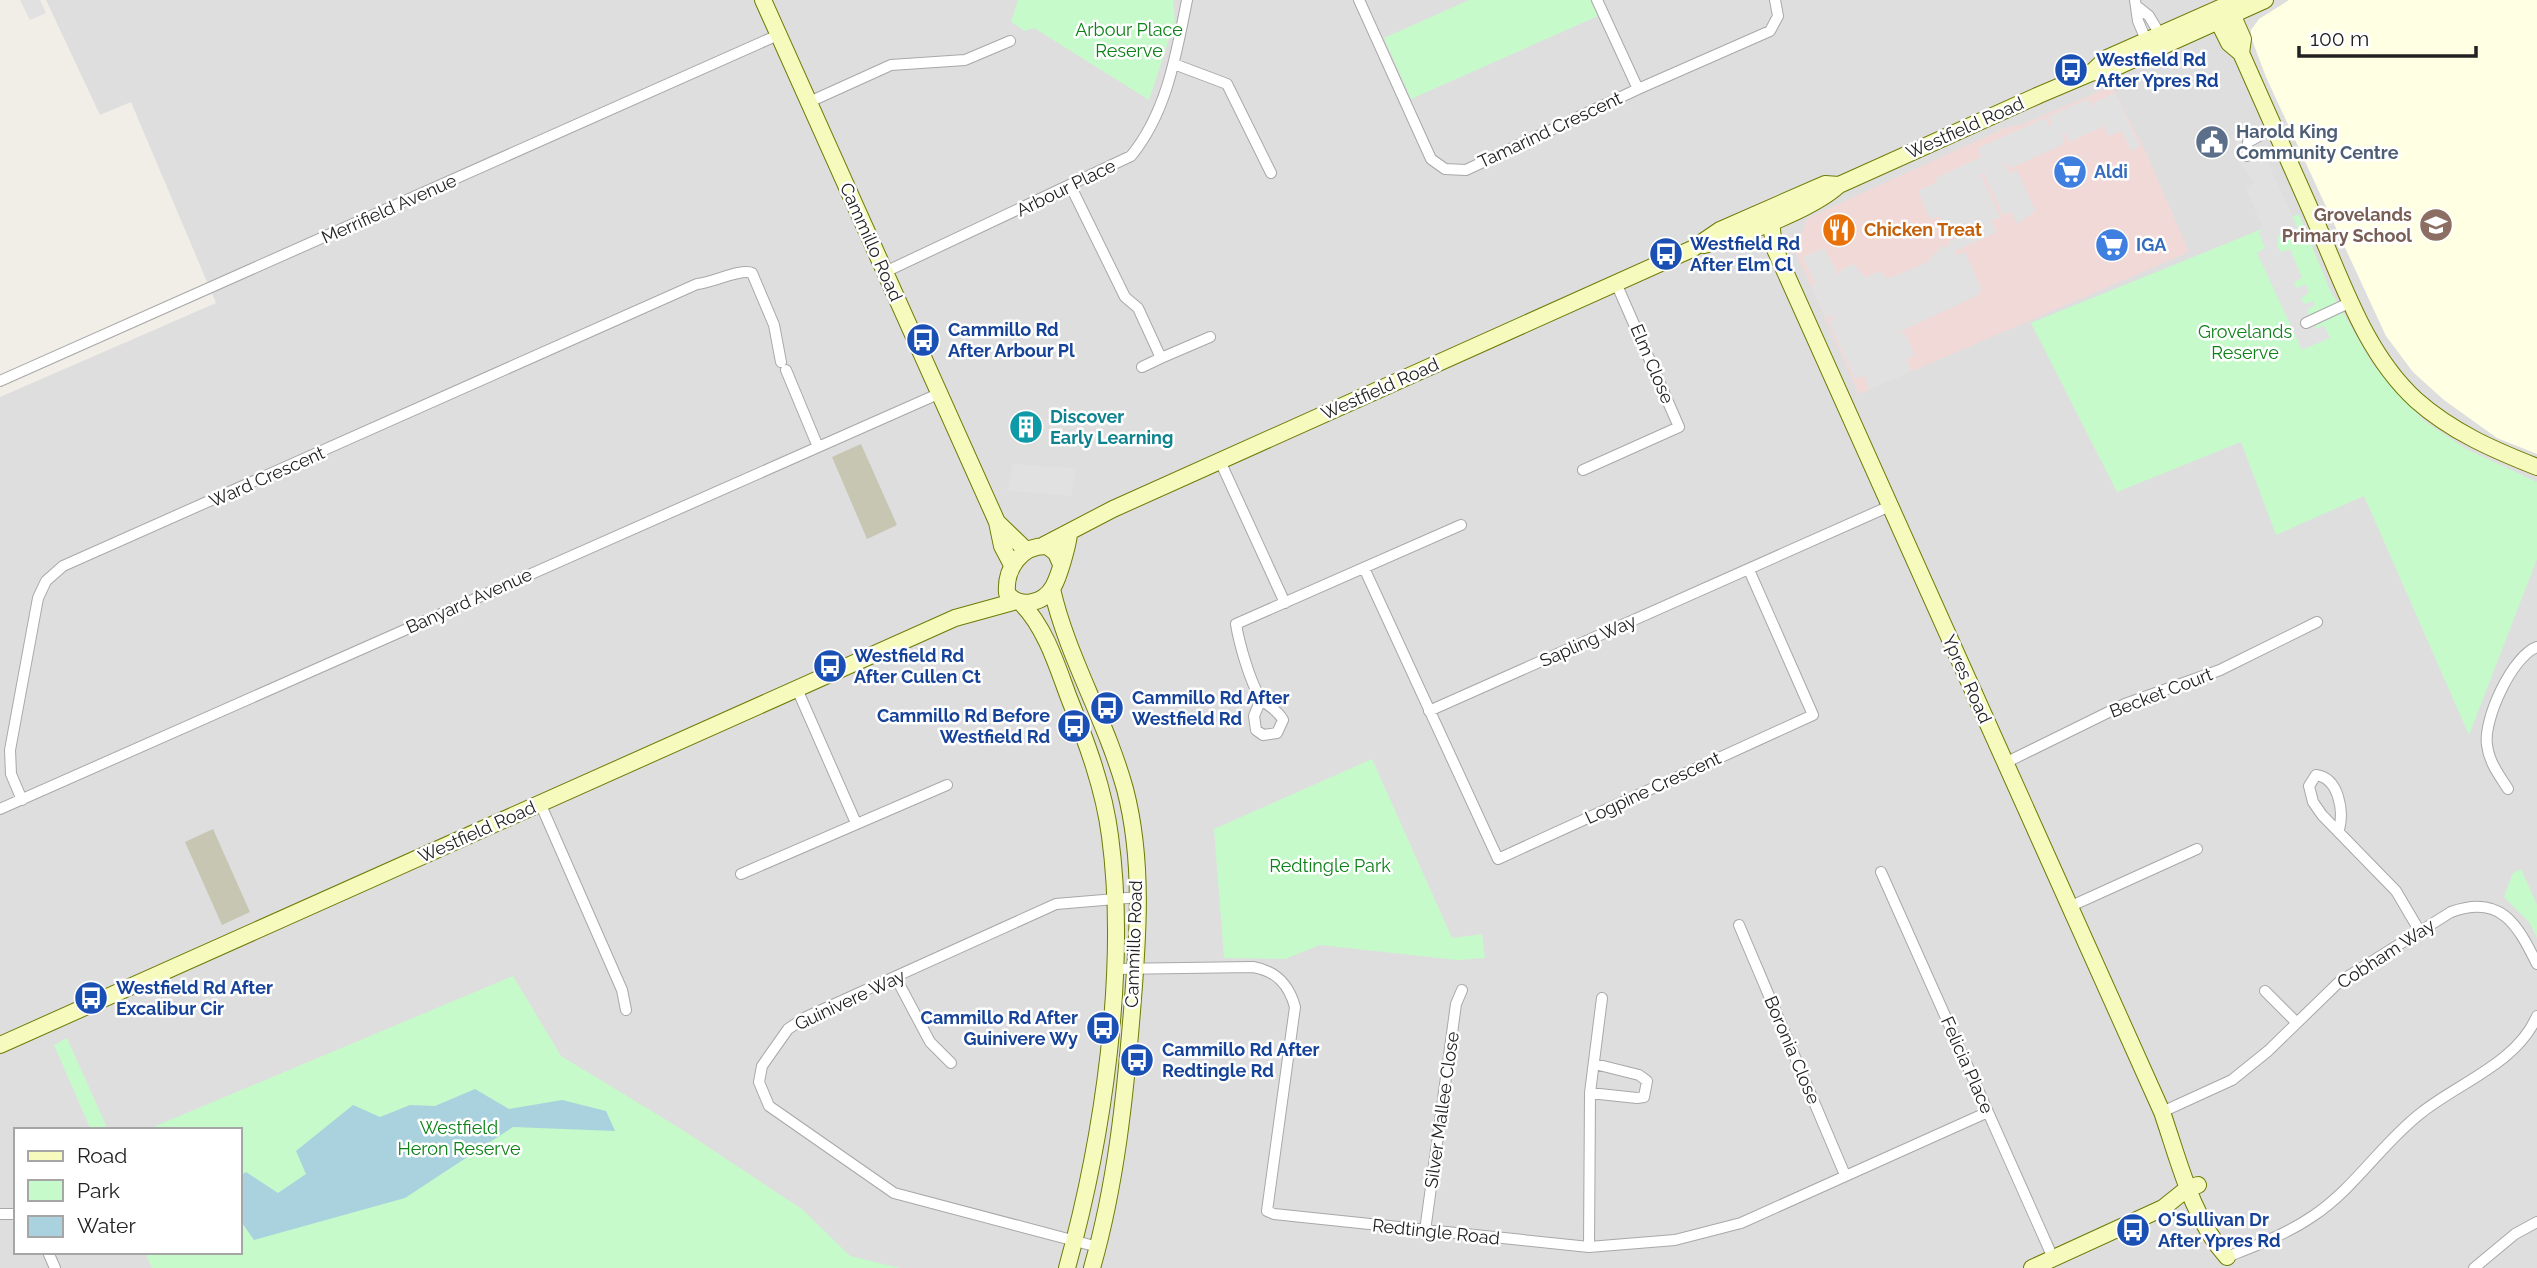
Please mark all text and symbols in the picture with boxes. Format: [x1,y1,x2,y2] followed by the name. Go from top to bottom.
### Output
[2299,14,2476,58] scale bar
[1075,19,1183,61] park label: Arbour Place Reserve
[2310,26,2369,51] text: 100 m
[2096,49,2219,91] place label: Westfield Rd After Ypres Rd
[2052,51,2090,89] bus stop icon: Westfield Rd After Ypres Rd
[1475,87,1625,172] street label: Tamarind Crescent
[1903,92,2027,163] street label: Westfield Road
[2236,121,2399,163] place label: Harold King Community Centre
[2193,123,2231,161] public building icon: Harold King Community Centre
[2051,153,2089,191] supermarket icon: Aldi
[1013,154,1119,221] street label: Arbour Place
[2094,161,2128,182] place label: Aldi
[318,169,460,248] street label: Merrifield Avenue
[836,179,907,304] street label: Cammillo Road
[2282,204,2412,246] place label: Grovelands Primary School
[2417,206,2455,244] school or university icon: Grovelands Primary School
[1820,211,1858,249] restaurant icon: Chicken Treat
[1864,219,1982,240] place label: Chicken Treat
[2093,226,2131,264] supermarket icon: IGA
[1690,233,1800,275] place label: Westfield Rd After Elm Cl
[2136,234,2167,255] place label: IGA
[1647,235,1685,273] bus stop icon: Westfield Rd After Elm Cl
[948,319,1075,361] place label: Cammillo Rd After Arbour Pl
[904,321,942,359] bus stop icon: Cammillo Rd After Arbour Pl
[1626,321,1679,407] street label: Elm Close
[2198,321,2292,363] park label: Grovelands Reserve
[1318,353,1442,424] street label: Westfield Road
[1050,406,1173,448] place label: Discover Early Learning
[1007,408,1045,446] building icon: Discover Early Learning
[206,442,328,511] street label: Ward Crescent
[402,563,536,638] street label: Banyard Avenue
[1536,610,1640,671] street label: Sapling Way
[1939,631,1996,726] street label: Ypres Road
[854,645,981,687] place label: Westfield Rd After Cullen Ct
[811,647,849,685] bus stop icon: Westfield Rd After Cullen Ct
[2106,663,2215,722] street label: Becket Court
[1132,687,1289,729] place label: Cammillo Rd After Westfield Rd
[1088,689,1126,727] bus stop icon: Cammillo Rd After Westfield Rd
[877,705,1050,747] place label: Cammillo Rd Before Westfield Rd
[1055,707,1093,745] bus stop icon: Cammillo Rd Before Westfield Rd
[1582,747,1724,828] street label: Logpine Crescent
[415,796,539,867] street label: Westfield Road
[1269,855,1391,876] park label: Redtingle Park
[1121,880,1146,1008] street label: Cammillo Road
[2333,914,2439,993] street label: Cobham Way
[791,965,909,1034] street label: Guinivere Way
[116,977,273,1019] place label: Westfield Rd After Excalibur Cir
[72,979,110,1017] bus stop icon: Westfield Rd After Excalibur Cir
[1760,993,1825,1107] street label: Boronia Close
[921,1007,1078,1049] place label: Cammillo Rd After Guinivere Wy
[1084,1009,1122,1047] bus stop icon: Cammillo Rd After Guinivere Wy
[1937,1013,1998,1117] street label: Felicia Place
[1420,1030,1463,1190] street label: Silver Mallee Close
[1162,1039,1319,1081] place label: Cammillo Rd After Redtingle Rd
[1118,1041,1156,1079] bus stop icon: Cammillo Rd After Redtingle Rd
[398,1117,521,1159] park label: Westfield Heron Reserve
[14,1128,242,1254] legend
[77,1143,127,1168] text: Road
[77,1178,120,1203] text: Park
[2158,1209,2281,1251] place label: O'Sullivan Dr After Ypres Rd
[2114,1211,2152,1249] bus stop icon: O'Sullivan Dr After Ypres Rd
[77,1213,136,1238] text: Water
[1371,1214,1501,1249] street label: Redtingle Road

